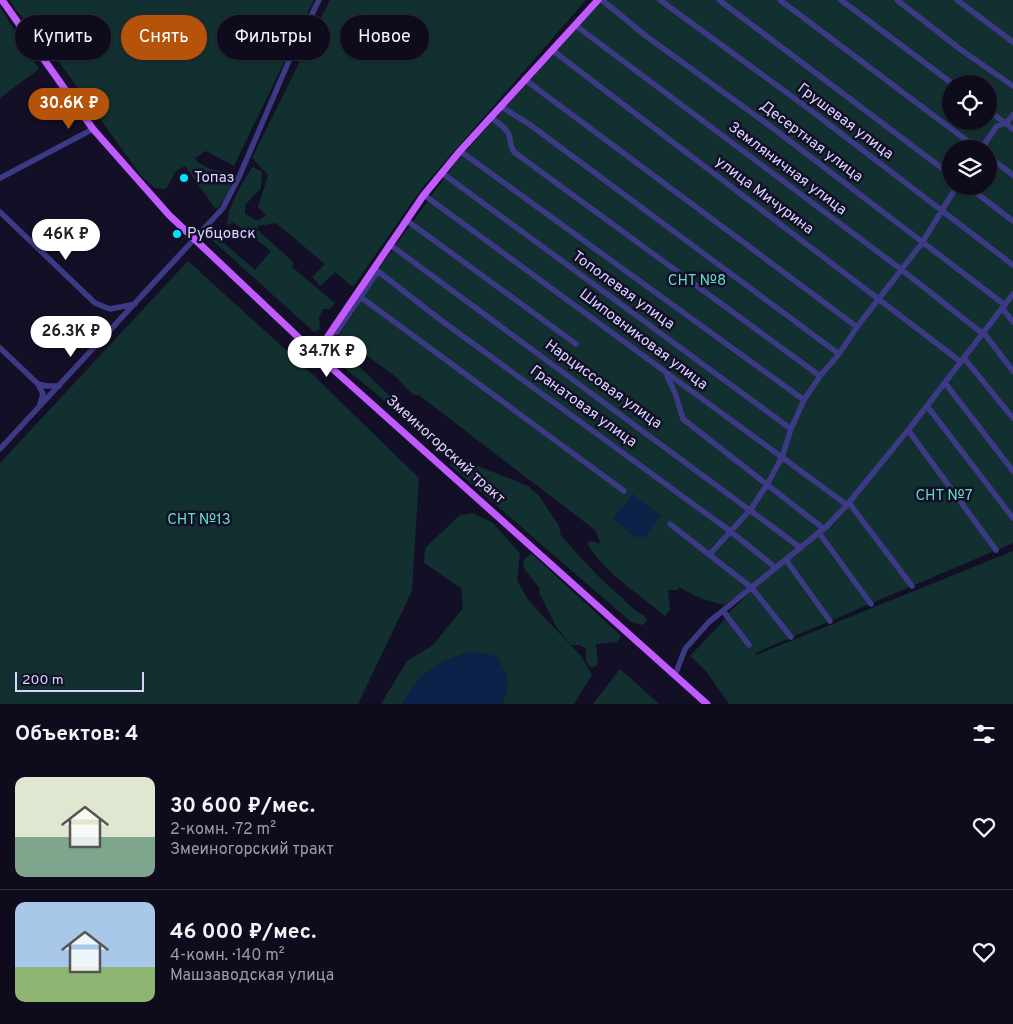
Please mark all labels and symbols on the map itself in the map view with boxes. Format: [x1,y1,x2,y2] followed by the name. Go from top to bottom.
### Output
[793,80,897,164] street label: Грушевая улица
[23,88,115,130] pin: 30.6K ₽
[756,97,866,187] street label: Десертная улица
[724,118,850,220] street label: Земляничная улица
[711,153,817,239] street label: улица Мичурина
[194,169,235,188] place label: Топаз
[178,172,190,184] marker: Топаз
[31,218,101,261] pin: 46K ₽
[187,225,256,244] place label: Рубцовск
[171,228,183,240] marker: Рубцовск
[568,247,678,335] street label: Тополевая улица
[668,272,726,291] park label: СНТ №8
[575,285,711,395] street label: Шиповниковая улица
[25,316,117,358] pin: 26.3K ₽
[281,336,373,378] pin: 34.7K ₽
[541,336,665,434] street label: Нарциссовая улица
[526,362,640,452] street label: Гранатовая улица
[382,392,509,509] street label: Змеиногорский тракт
[916,487,973,506] park label: СНТ №7
[167,511,231,530] park label: СНТ №13
[15,669,144,692] scale bar

